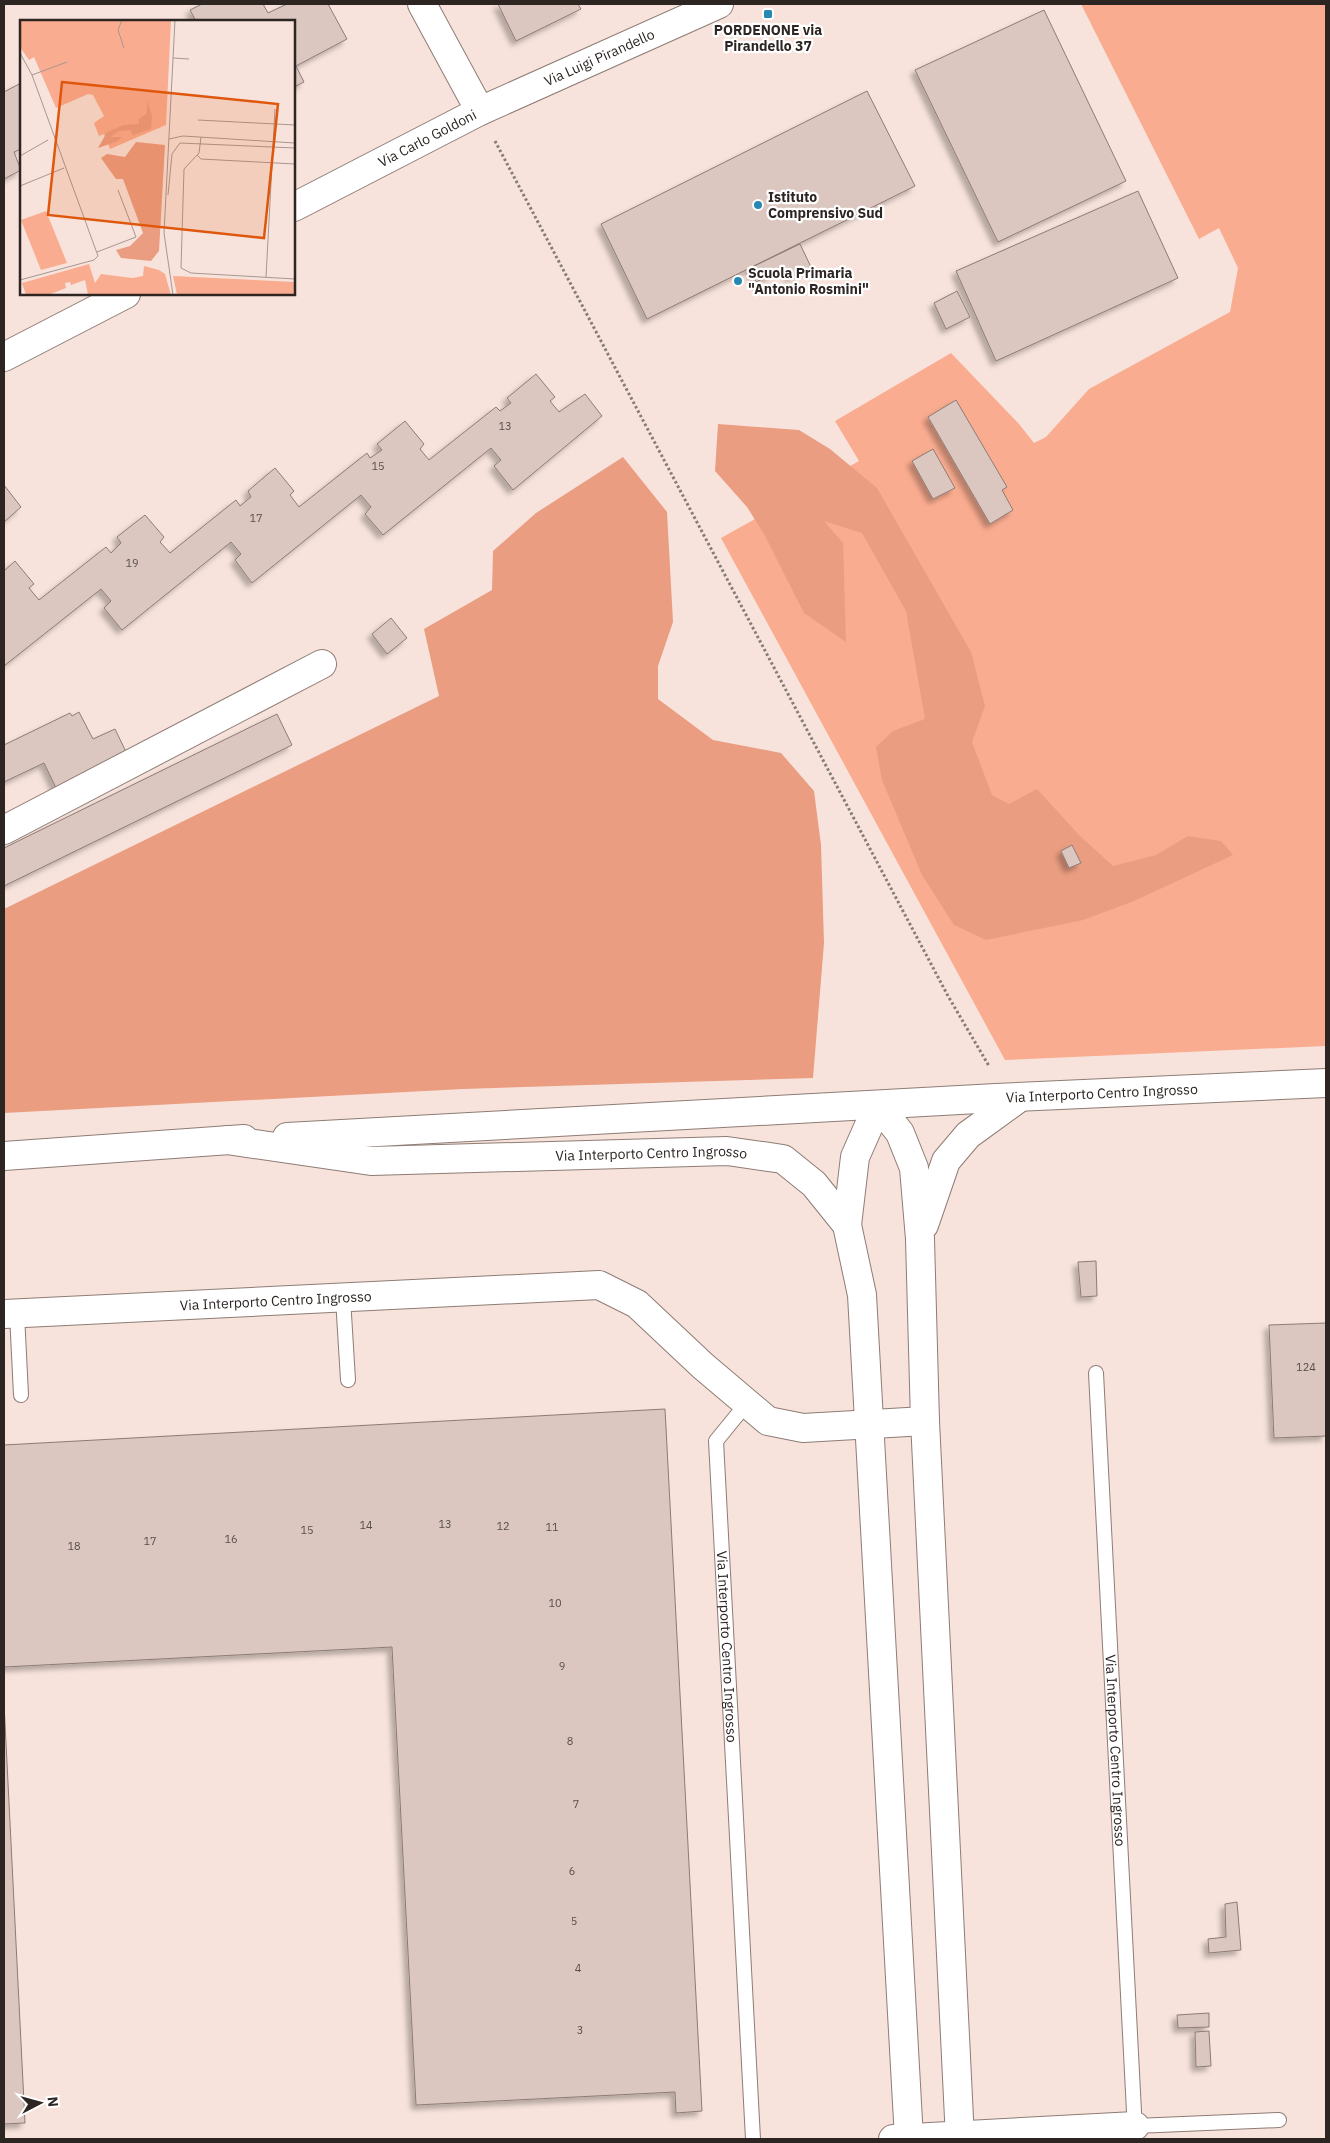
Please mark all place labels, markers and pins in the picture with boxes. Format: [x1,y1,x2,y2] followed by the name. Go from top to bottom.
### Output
[762,8,774,20] marker: PORDENONE via Pirandello 37
[714,21,822,55] place label: PORDENONE via Pirandello 37
[768,188,883,222] place label: Istituto Comprensivo Sud
[752,199,764,211] marker: Istituto Comprensivo Sud
[748,264,869,298] place label: Scuola Primaria "Antonio Rosmini"
[732,275,744,287] marker: Scuola Primaria "Antonio Rosmini"

